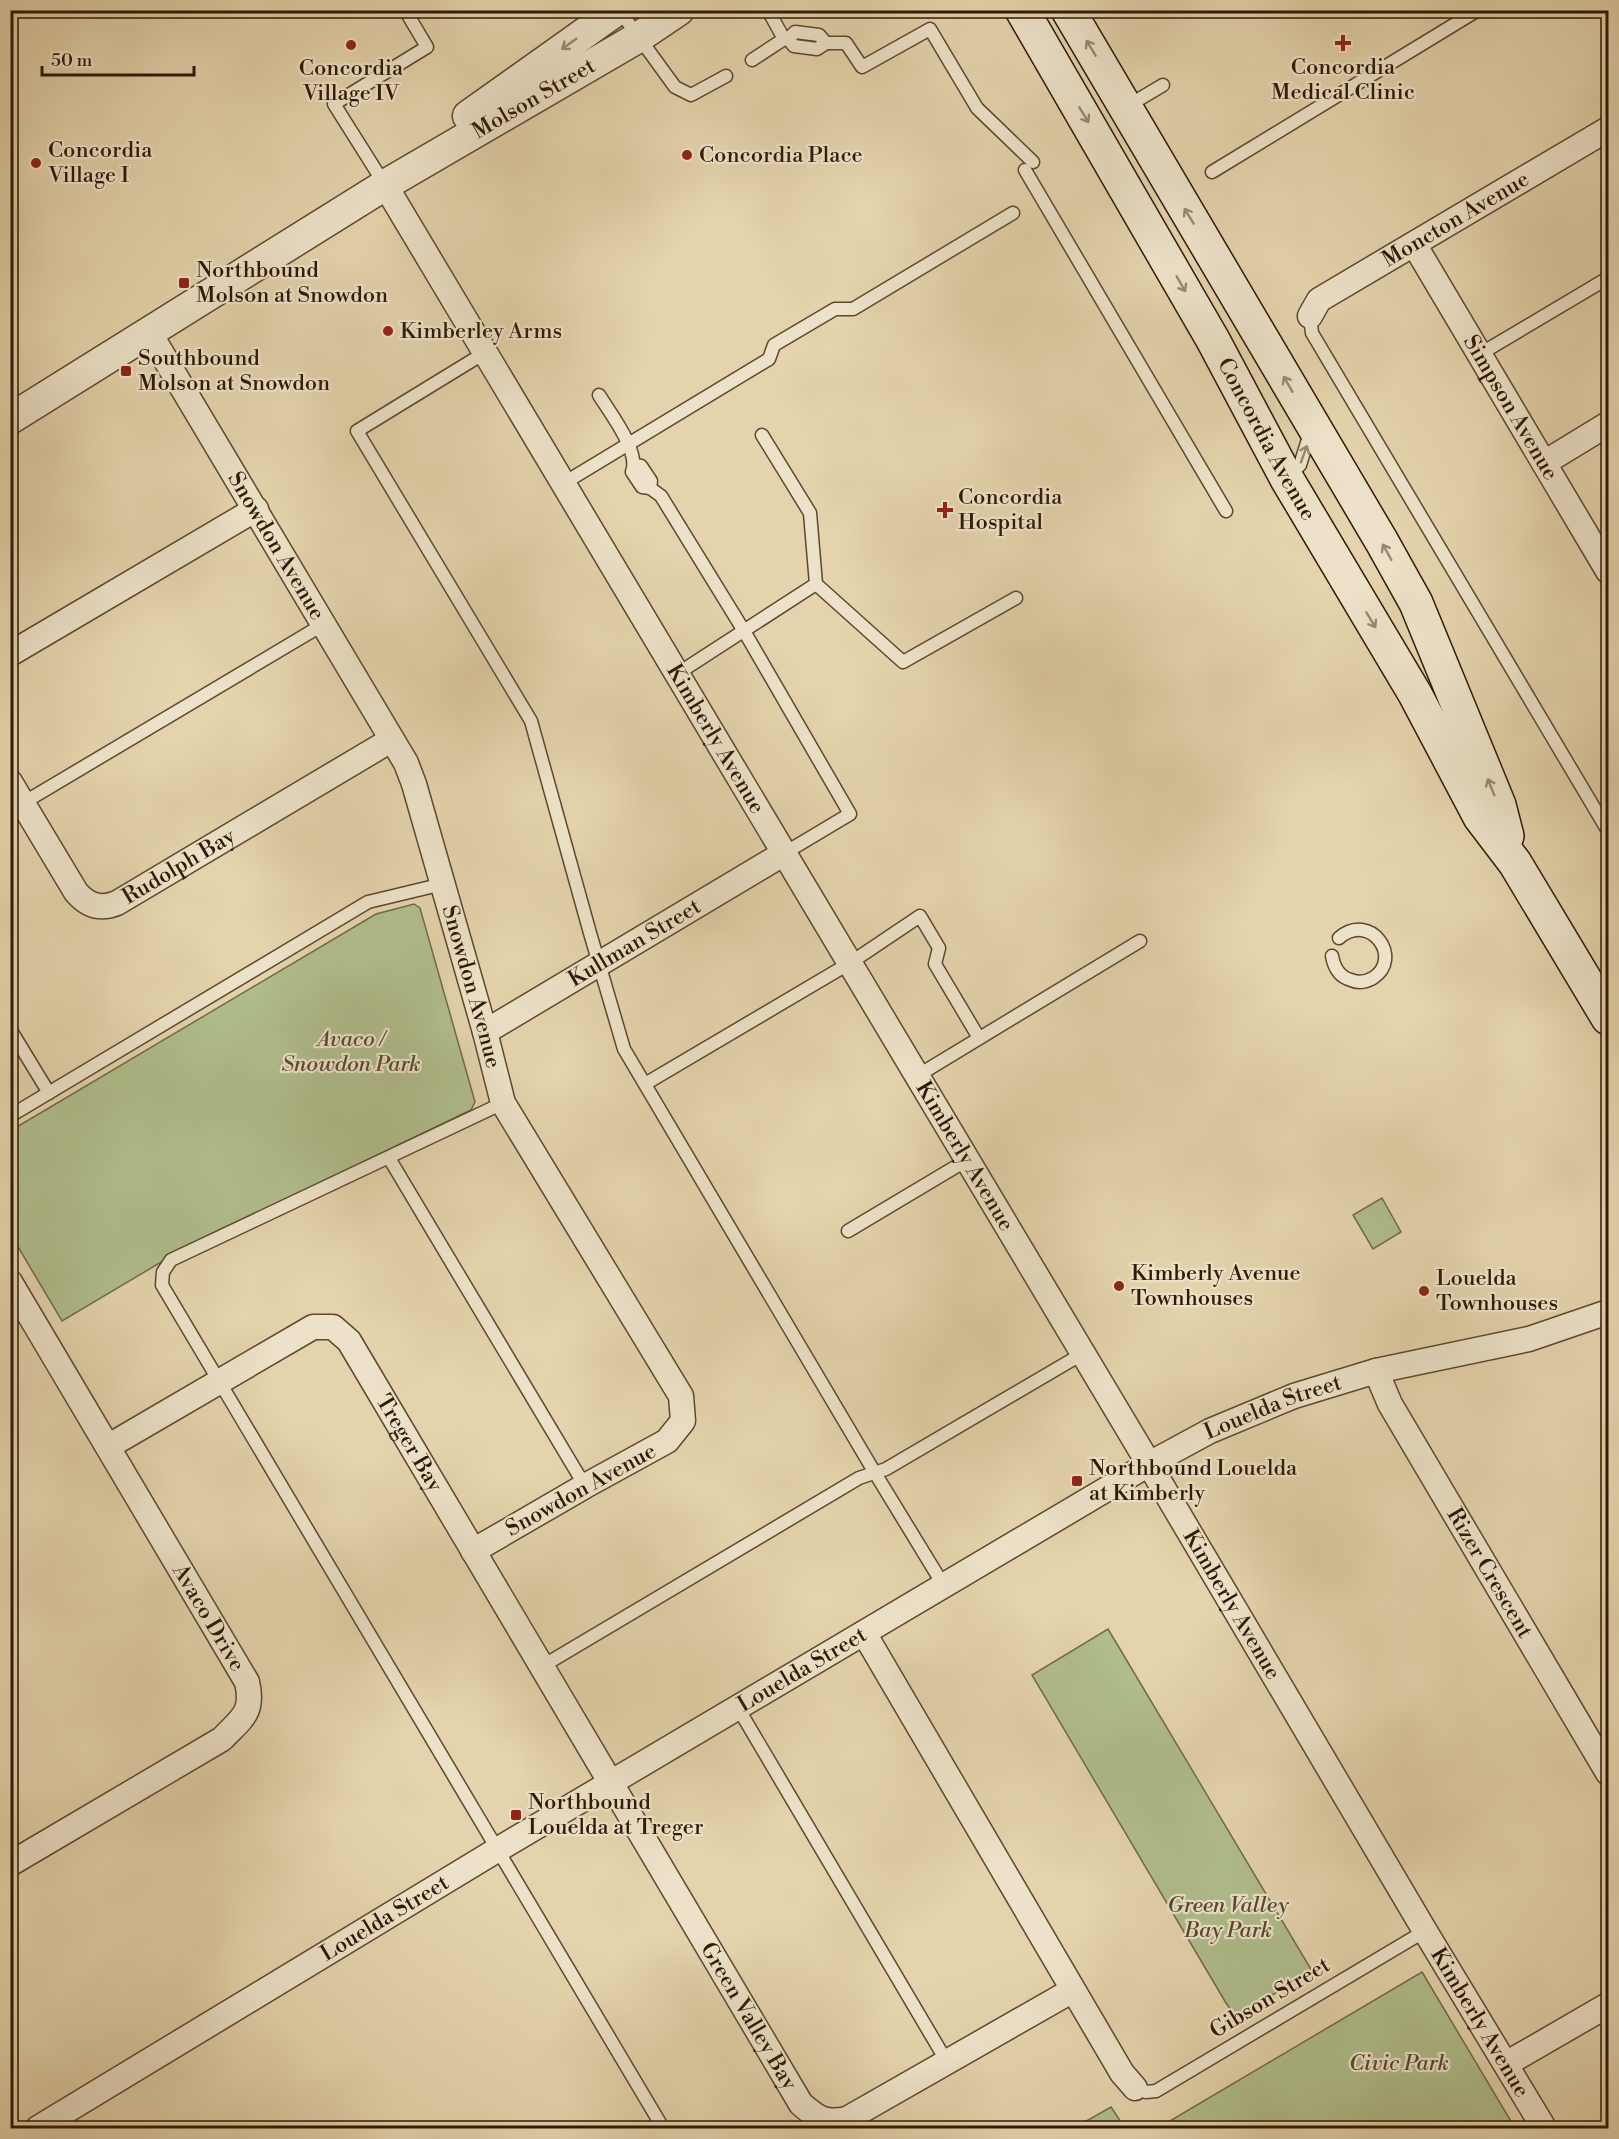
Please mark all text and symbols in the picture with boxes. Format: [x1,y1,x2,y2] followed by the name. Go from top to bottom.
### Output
[1334,34,1352,52] marker: Concordia Medical Clinic
[344,38,358,52] marker: Concordia Village IV
[562,38,578,50] one-way arrow
[42,39,194,77] scale bar
[1084,40,1096,57] one-way arrow
[51,49,93,72] text: 50 m
[467,52,600,145] street label: Molson Street
[1271,54,1415,106] place label: Concordia Medical Clinic
[299,55,404,107] place label: Concordia Village IV
[1078,106,1090,123] one-way arrow
[47,137,153,189] place label: Concordia Village I
[699,142,863,169] place label: Concordia Place
[680,148,694,162] marker: Concordia Place
[29,156,43,170] marker: Concordia Village I
[1377,165,1534,273] street label: Moncton Avenue
[1183,208,1195,225] one-way arrow
[196,257,388,309] place label: Northbound Molson at Snowdon
[1175,275,1187,292] one-way arrow
[177,276,191,290] marker: Northbound Molson at Snowdon
[400,318,562,345] place label: Kimberley Arms
[381,324,395,338] marker: Kimberley Arms
[1457,330,1564,485] street label: Simpson Avenue
[138,345,330,397] place label: Southbound Molson at Snowdon
[1211,353,1322,525] street label: Concordia Avenue
[119,364,133,378] marker: Southbound Molson at Snowdon
[1282,376,1294,393] one-way arrow
[1300,445,1311,464] one-way arrow
[222,467,331,625] street label: Snowdon Avenue
[958,484,1063,536] place label: Concordia Hospital
[936,501,954,519] marker: Concordia Hospital
[1381,543,1393,560] one-way arrow
[1365,611,1377,628] one-way arrow
[661,659,771,819] street label: Kimberly Avenue
[1485,778,1496,797] one-way arrow
[117,822,240,910] street label: Rudolph Bay
[563,893,706,993] street label: Kullman Street
[436,902,507,1071] street label: Snowdon Avenue
[281,1026,421,1078] park label: Avaco / Snowdon Park
[910,1076,1020,1236] street label: Kimberly Avenue
[1131,1260,1301,1312] place label: Kimberly Avenue Townhouses
[1436,1265,1558,1317] place label: Louelda Townhouses
[1112,1279,1126,1293] marker: Kimberly Avenue Townhouses
[1417,1284,1431,1298] marker: Louelda Townhouses
[1200,1369,1345,1445] street label: Louelda Street
[370,1389,449,1497] street label: Treger Bay
[501,1437,661,1543] street label: Snowdon Avenue
[1089,1455,1298,1507] place label: Northbound Louelda at Kimberly
[1070,1474,1084,1488] marker: Northbound Louelda at Kimberly
[1441,1503,1539,1643] street label: Rizer Crescent
[1177,1525,1287,1684] street label: Kimberly Avenue
[166,1558,251,1676] street label: Avaco Drive
[733,1621,871,1718] street label: Louelda Street
[528,1789,703,1841] place label: Northbound Louelda at Treger
[509,1808,523,1822] marker: Northbound Louelda at Treger
[315,1869,454,1967] street label: Louelda Street
[1167,1892,1289,1944] park label: Green Valley Bay Park
[695,1937,803,2095] street label: Green Valley Bay
[1425,1943,1536,2102] street label: Kimberly Avenue
[1205,1951,1335,2044] street label: Gibson Street
[1349,2050,1449,2077] park label: Civic Park

